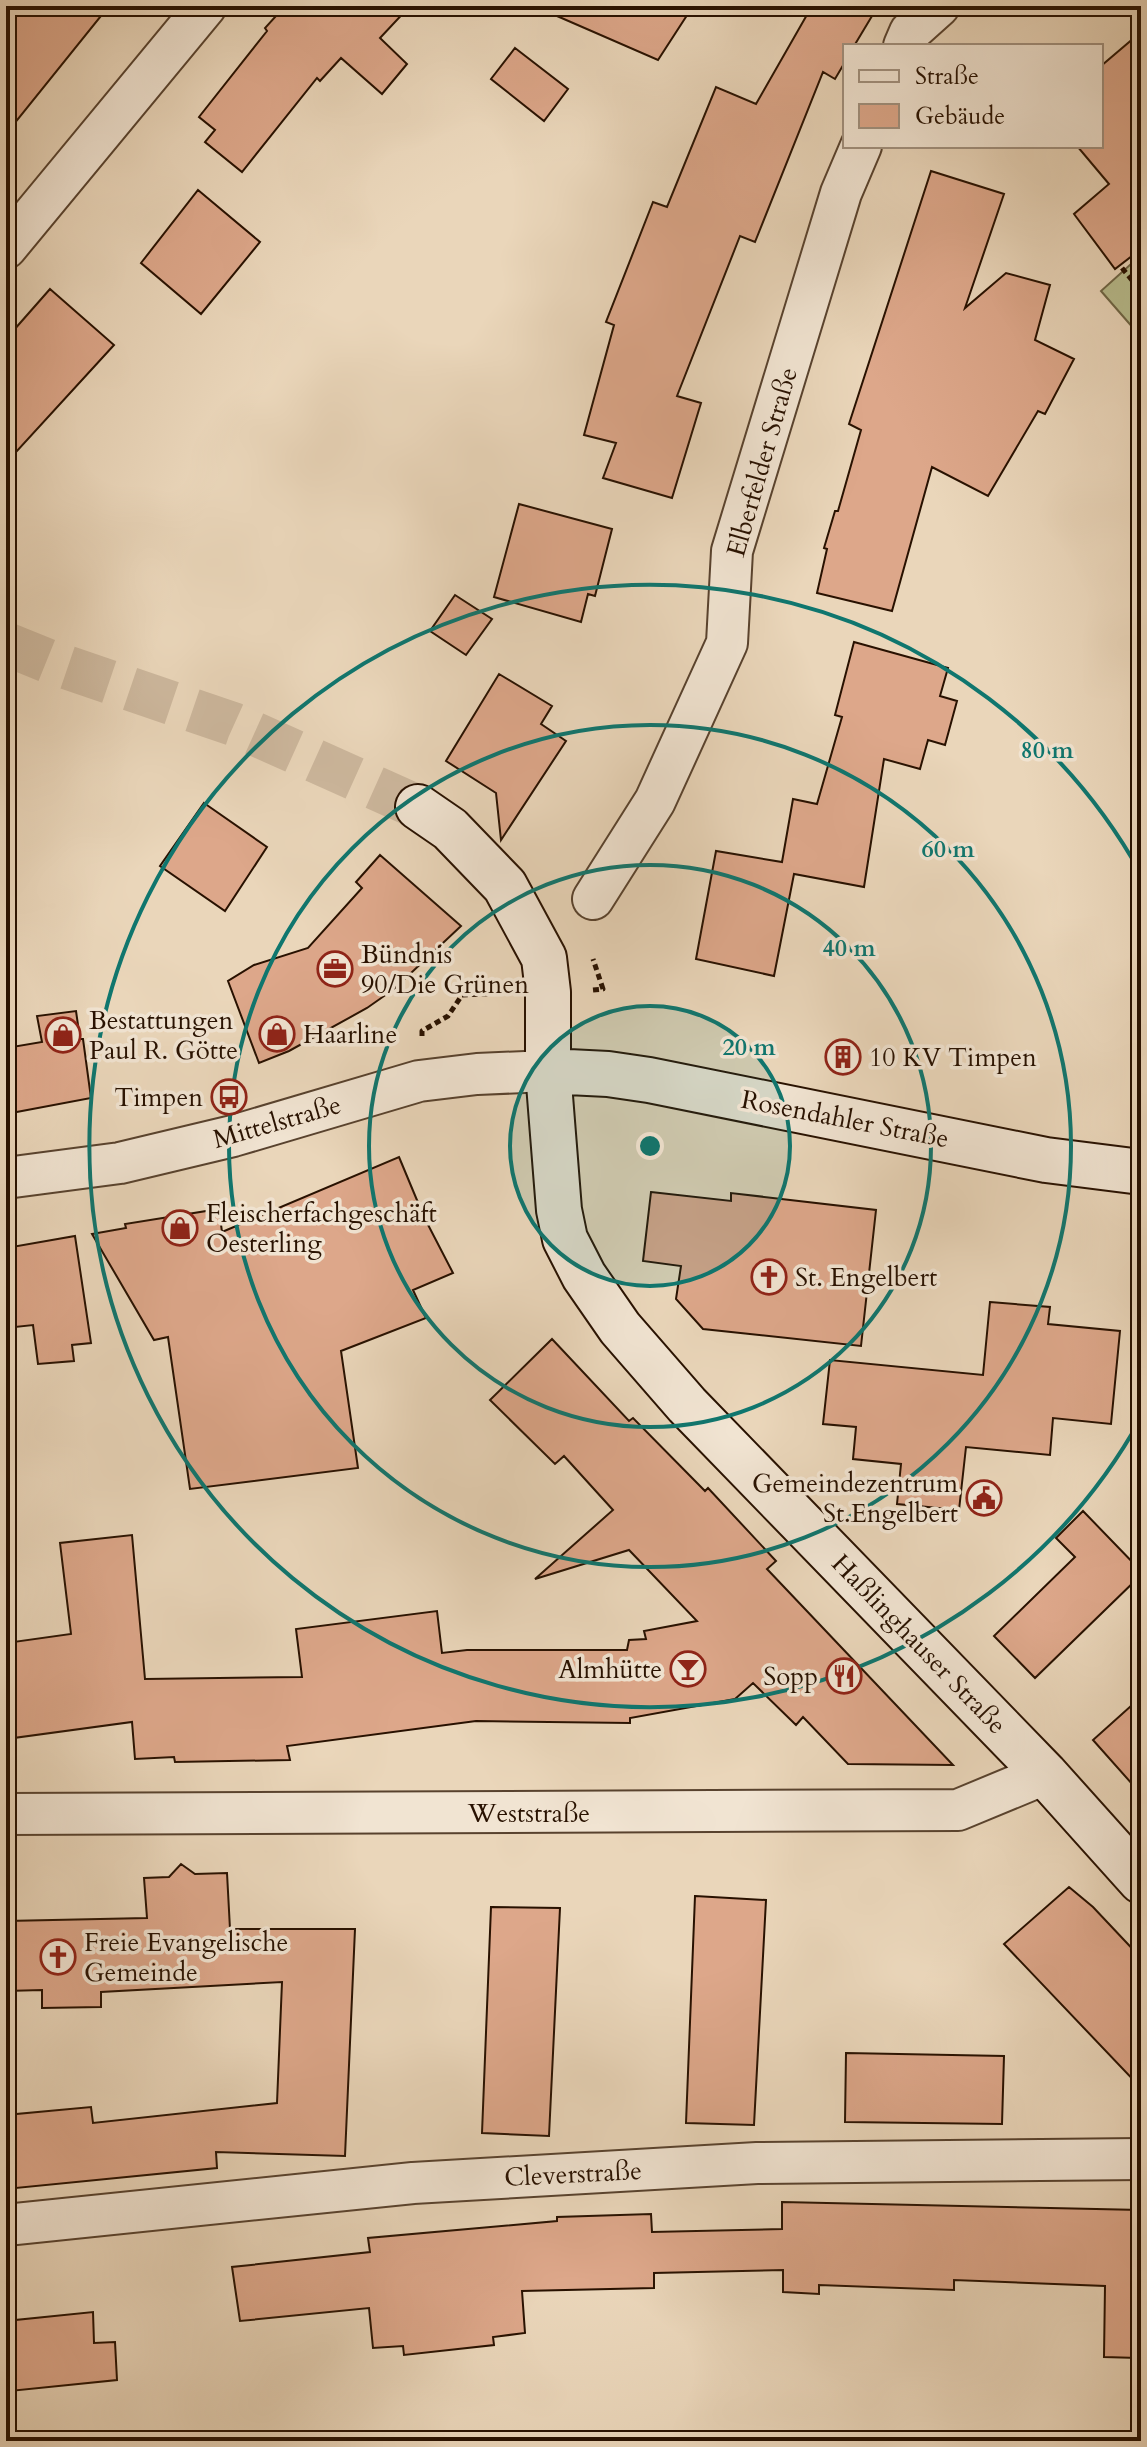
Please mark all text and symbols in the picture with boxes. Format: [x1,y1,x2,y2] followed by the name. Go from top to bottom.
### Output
[843,44,1103,148] legend
[915,60,979,93] text: Straße
[915,100,1005,133] text: Gebäude
[718,363,806,561] street label: Elberfelder Straße
[1020,734,1074,767] text: 80 m
[921,833,975,866] text: 60 m
[822,932,876,965] text: 40 m
[361,937,529,1002] place label: Bündnis 90/Die Grünen
[316,950,354,988] office icon: Bündnis 90/Die Grünen
[89,1003,238,1068] place label: Bestattungen Paul R. Götte
[258,1015,296,1053] shop icon: Haarline
[44,1016,82,1054] shop icon: Bestattungen Paul R. Götte
[303,1017,397,1052] place label: Haarline
[722,1031,776,1064] text: 20 m
[824,1038,862,1076] building icon: 10 KV Timpen
[869,1040,1037,1075] place label: 10 KV Timpen
[210,1078,248,1116] bus stop icon: Timpen
[114,1080,203,1115] place label: Timpen
[738,1082,952,1156] street label: Rosendahler Straße
[209,1087,345,1157] street label: Mittelstraße
[636,1132,664,1160] centre of rings
[206,1196,437,1261] place label: Fleischerfachgeschäft Oesterling
[161,1209,199,1247] shop icon: Fleischerfachgeschäft Oesterling
[750,1258,788,1296] church icon: St. Engelbert
[795,1260,937,1295] place label: St. Engelbert
[752,1466,958,1531] place label: Gemeindezentrum St.Engelbert
[965,1479,1003,1517] public building icon: Gemeindezentrum St.Engelbert
[824,1546,1014,1742] street label: Haßlinghauser Straße
[669,1650,707,1688] bar icon: Almhütte
[558,1652,662,1687] place label: Almhütte
[825,1657,863,1695] restaurant icon: Sopp
[763,1659,818,1694] place label: Sopp
[467,1796,590,1831] street label: Weststraße
[84,1925,288,1990] place label: Freie Evangelische Gemeinde
[39,1938,77,1976] church icon: Freie Evangelische Gemeinde
[503,2153,643,2195] street label: Cleverstraße

